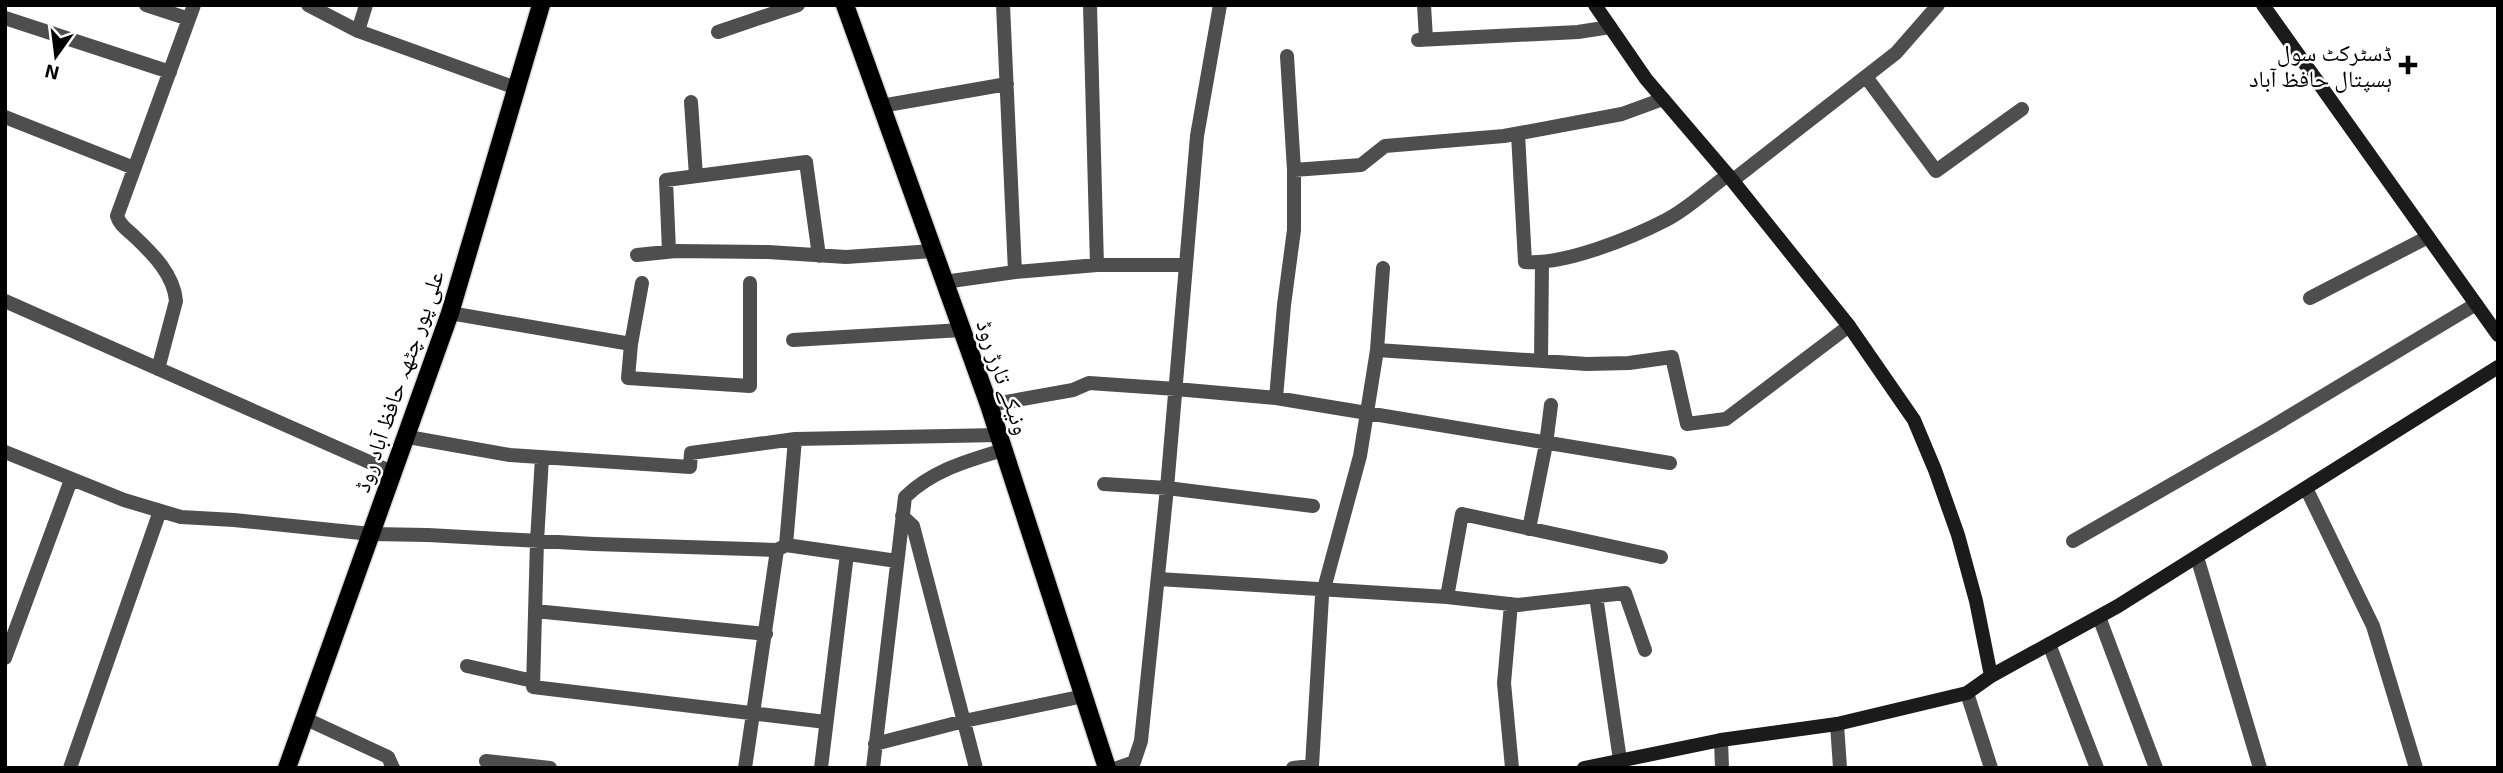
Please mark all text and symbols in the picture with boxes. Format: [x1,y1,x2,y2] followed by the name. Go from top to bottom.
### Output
[21,21,91,91] north arrow
[2249,38,2392,93] place label: ڈسٹرکٹ سول ہسپتال حافظ آباد
[2398,55,2418,75] marker: ڈسٹرکٹ سول ہسپتال حافظ آباد
[42,60,61,86] text: N
[347,266,450,496] street label: علی پور چٹھہ حافظ آباد روڈ
[971,316,1037,438] street label: ونیکے تارڑ روڈ

